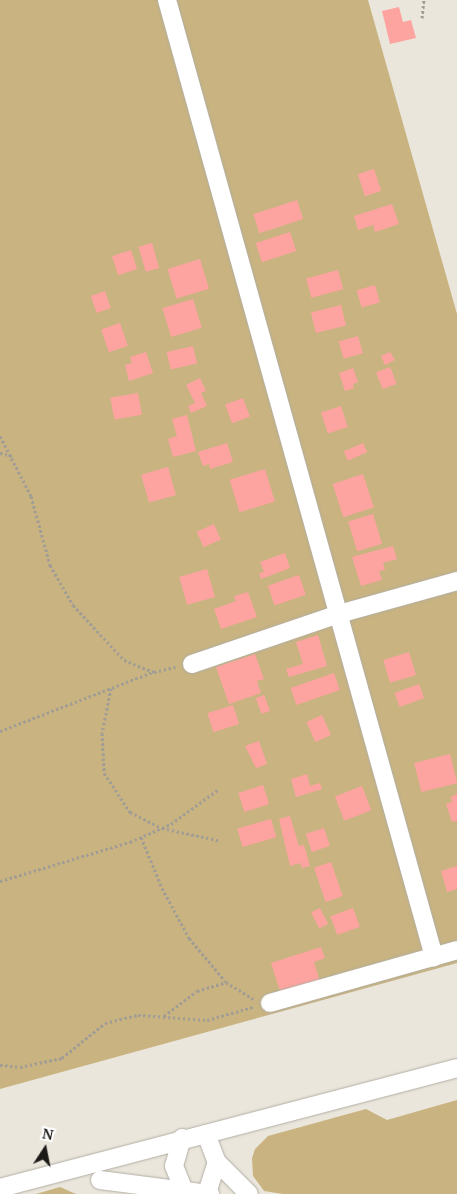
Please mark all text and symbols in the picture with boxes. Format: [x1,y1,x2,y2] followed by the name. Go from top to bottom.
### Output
[41,1123,55,1144] text: N
[20,1124,70,1174] north arrow

